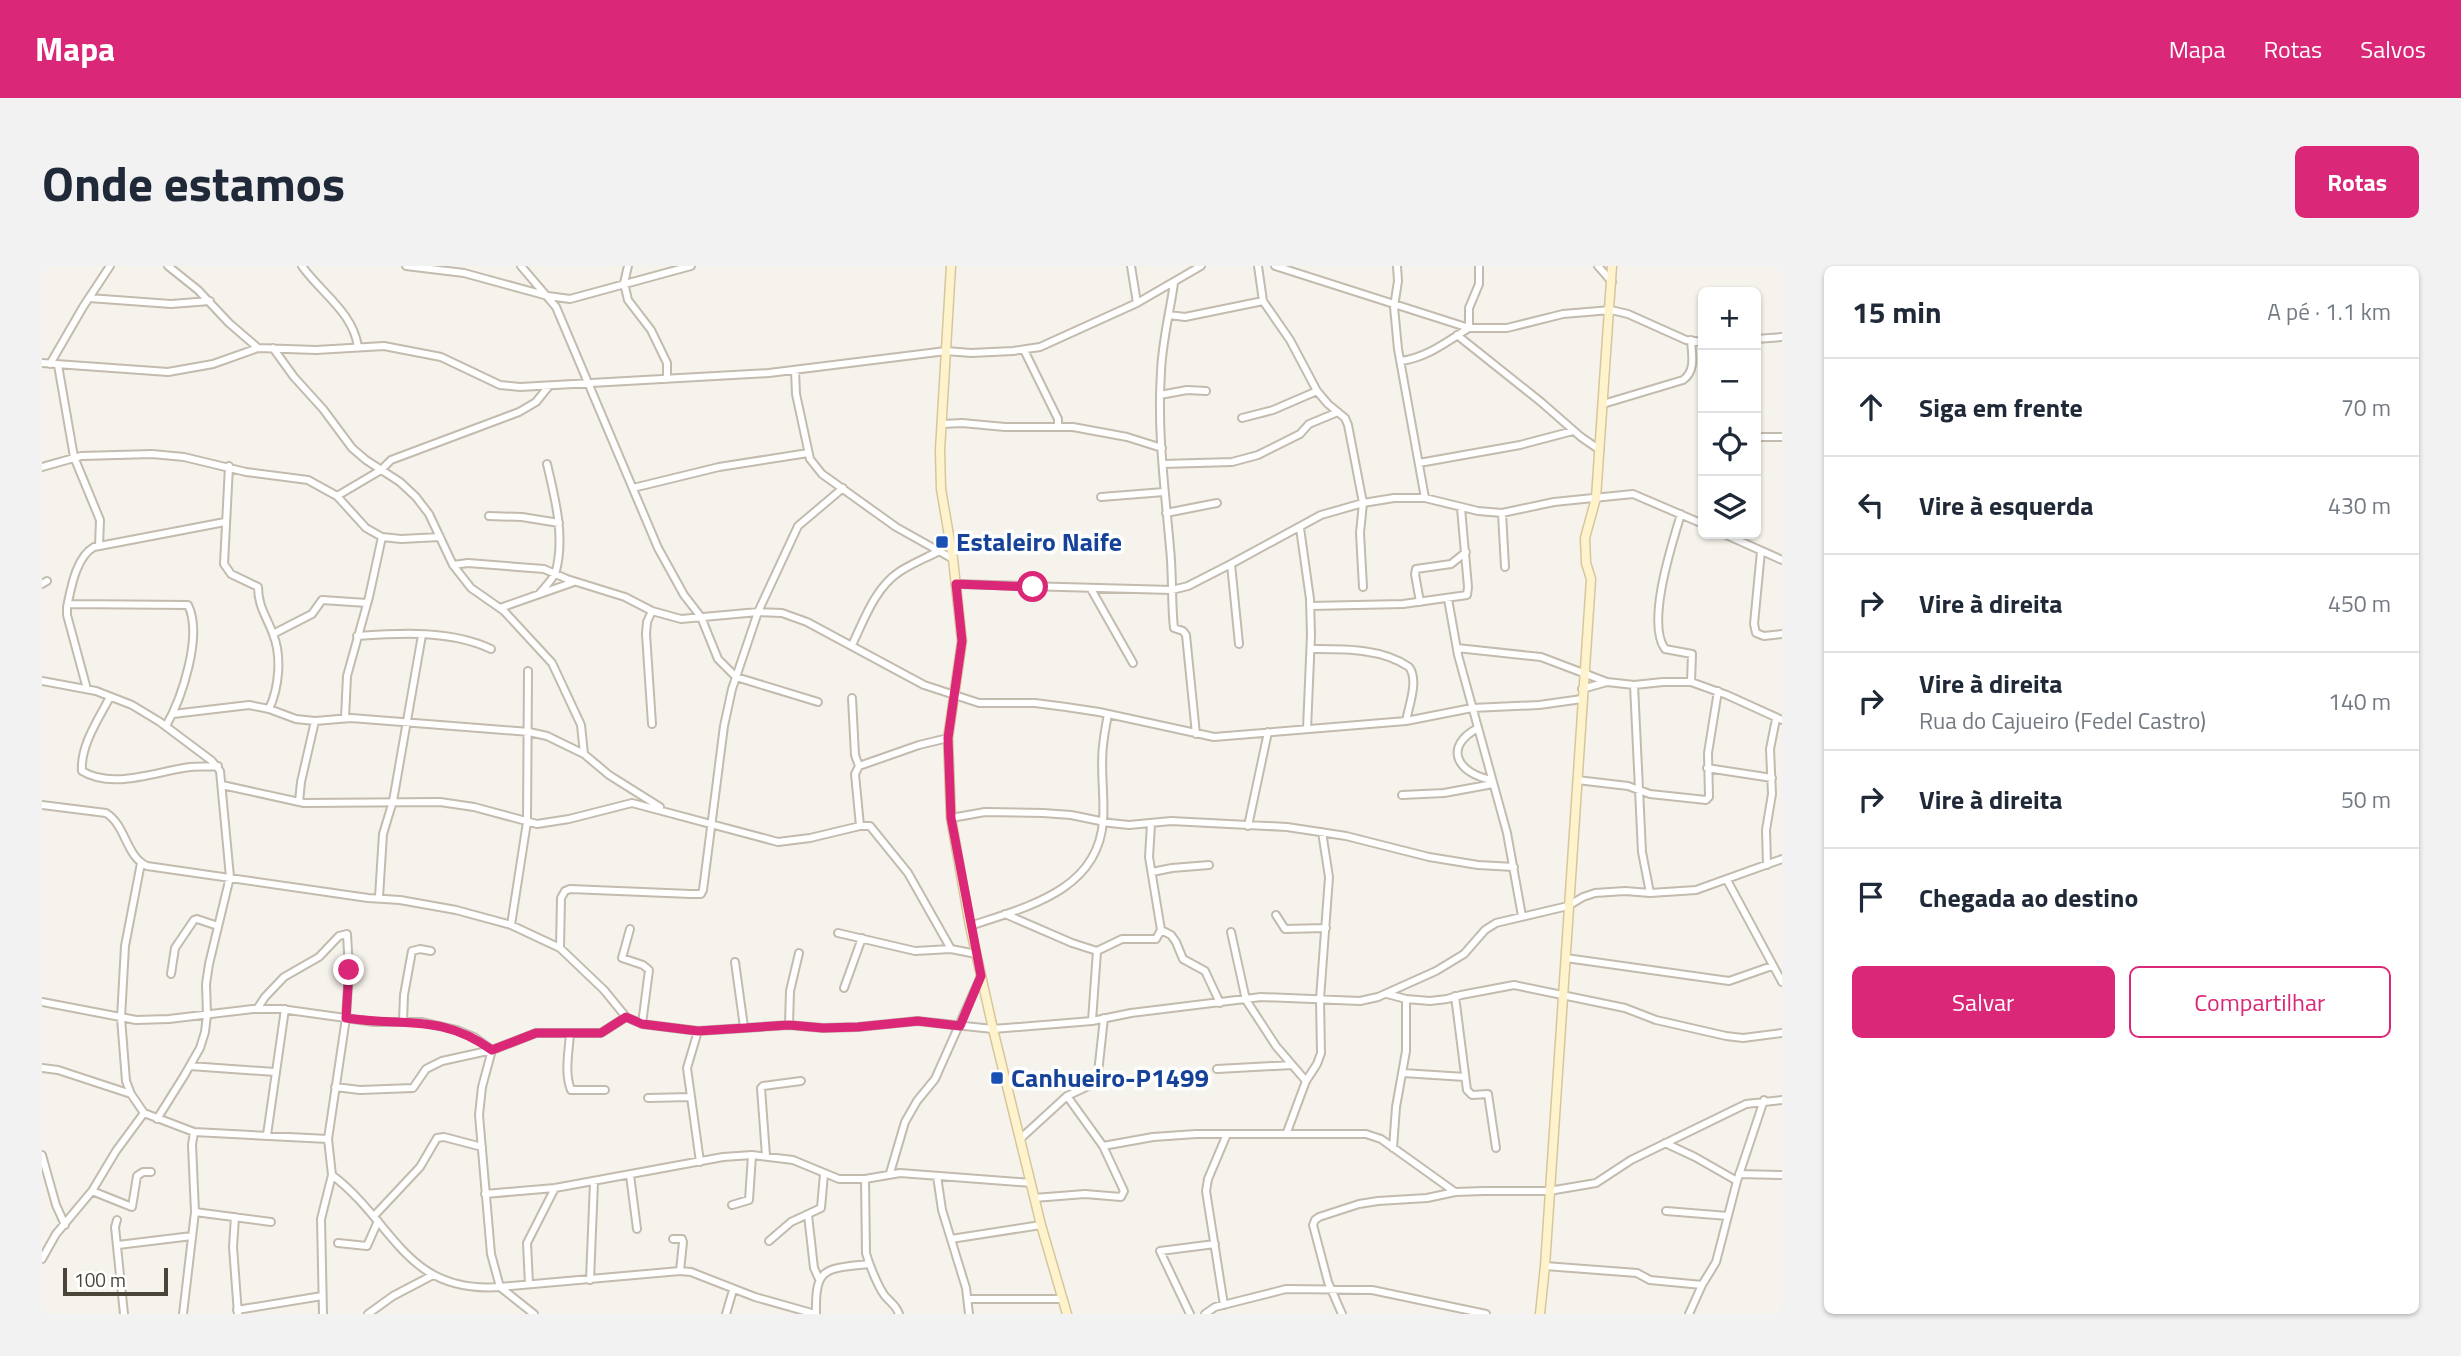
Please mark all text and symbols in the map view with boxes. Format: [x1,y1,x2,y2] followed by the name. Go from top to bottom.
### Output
[35,24,115,74] text: Mapa
[2169,31,2225,67] text: Mapa
[2263,31,2322,67] text: Rotas
[2360,31,2426,67] text: Salvos
[42,145,345,220] text: Onde estamos
[2295,146,2419,218] button: Rotas
[1698,287,1761,539] map controls
[1698,287,1761,350] button: +
[1852,289,1942,335] text: 15 min
[2267,294,2391,329] text: A pé · 1.1 km
[1698,350,1761,413] button: −
[1852,388,1890,426] icon: ahead
[1919,388,2083,427] text: Siga em frente
[2341,390,2391,425] text: 70 m
[1698,413,1761,476] button: locate
[1698,476,1761,539] button: layers
[1852,486,1890,524] icon: left
[1919,486,2094,525] text: Vire à esquerda
[2328,488,2391,523] text: 430 m
[956,522,1122,561] place label: Estaleiro Naife
[934,534,950,550] marker: Estaleiro Naife
[1017,571,1048,602] route start
[1852,584,1890,622] icon: right
[1919,584,2062,623] text: Vire à direita
[2328,586,2391,621] text: 450 m
[1919,664,2062,703] text: Vire à direita
[1852,682,1890,720] icon: right
[2328,684,2391,719] text: 140 m
[1919,703,2206,738] text: Rua do Cajueiro (Fedel Castro)
[1852,780,1890,818] icon: right
[1919,780,2062,819] text: Vire à direita
[2341,782,2391,817] text: 50 m
[1852,878,1890,916] icon: arrive
[1919,878,2138,917] text: Chegada ao destino
[333,954,364,985] route end
[1852,966,2115,1038] button: Salvar
[2129,966,2391,1038] button: Compartilhar
[1011,1058,1209,1097] place label: Canhueiro-P1499
[989,1070,1005,1086] marker: Canhueiro-P1499
[63,1265,168,1297] scale bar
[74,1265,126,1294] text: 100 m

